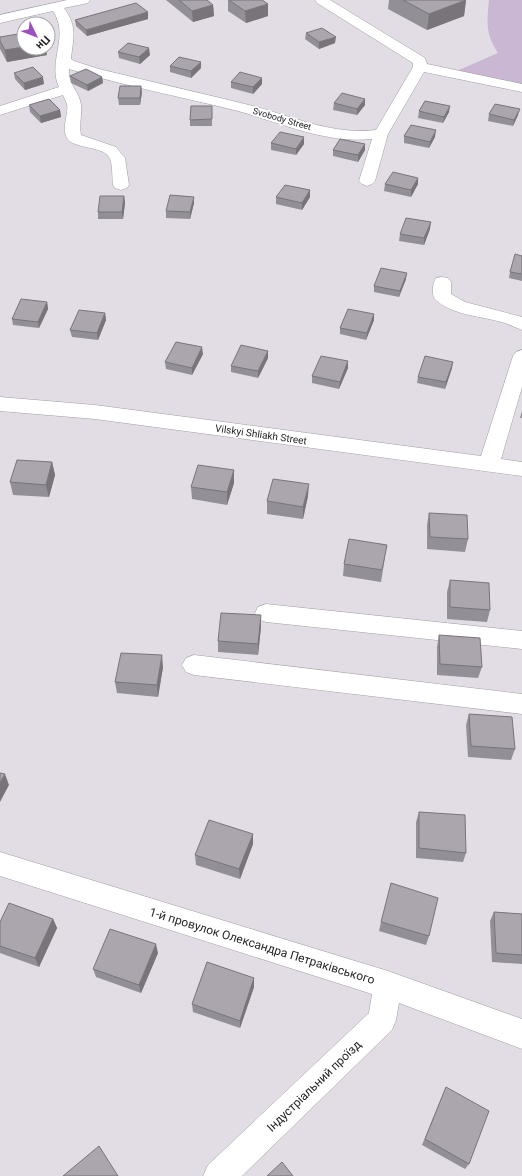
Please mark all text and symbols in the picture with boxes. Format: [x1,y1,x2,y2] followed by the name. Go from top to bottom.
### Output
[16,16,56,56] north arrow
[33,33,52,52] text: Пн
[252,106,312,132] street label: Svobody Street
[214,423,307,446] street label: Vilskyi Shliakh Street
[148,905,377,987] street label: 1-й провулок Олександра Петраківського
[264,1037,364,1135] street label: Індустріальний проїзд

